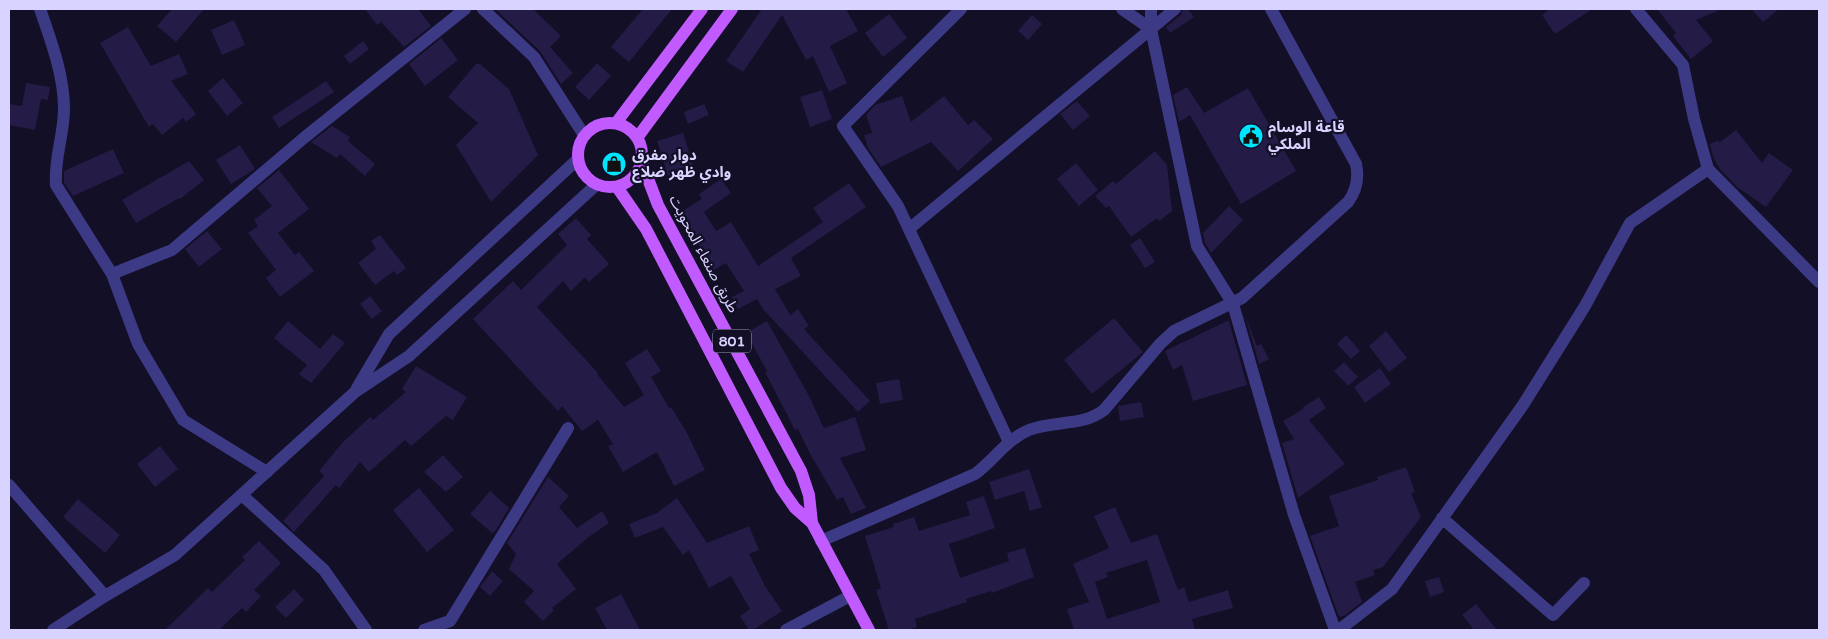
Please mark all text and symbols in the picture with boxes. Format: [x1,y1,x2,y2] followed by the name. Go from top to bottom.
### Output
[1268,118,1345,155] place label: قاعة الوسام الملكي
[1238,123,1264,149] public building icon: قاعة الوسام الملكي
[632,146,731,183] place label: دوار مفرق وادي ظهر ضلاع
[601,151,627,177] shop icon: دوار مفرق وادي ظهر ضلاع
[664,192,743,316] street label: طريق صنعاء المحويت
[713,330,751,352] road number: 801

